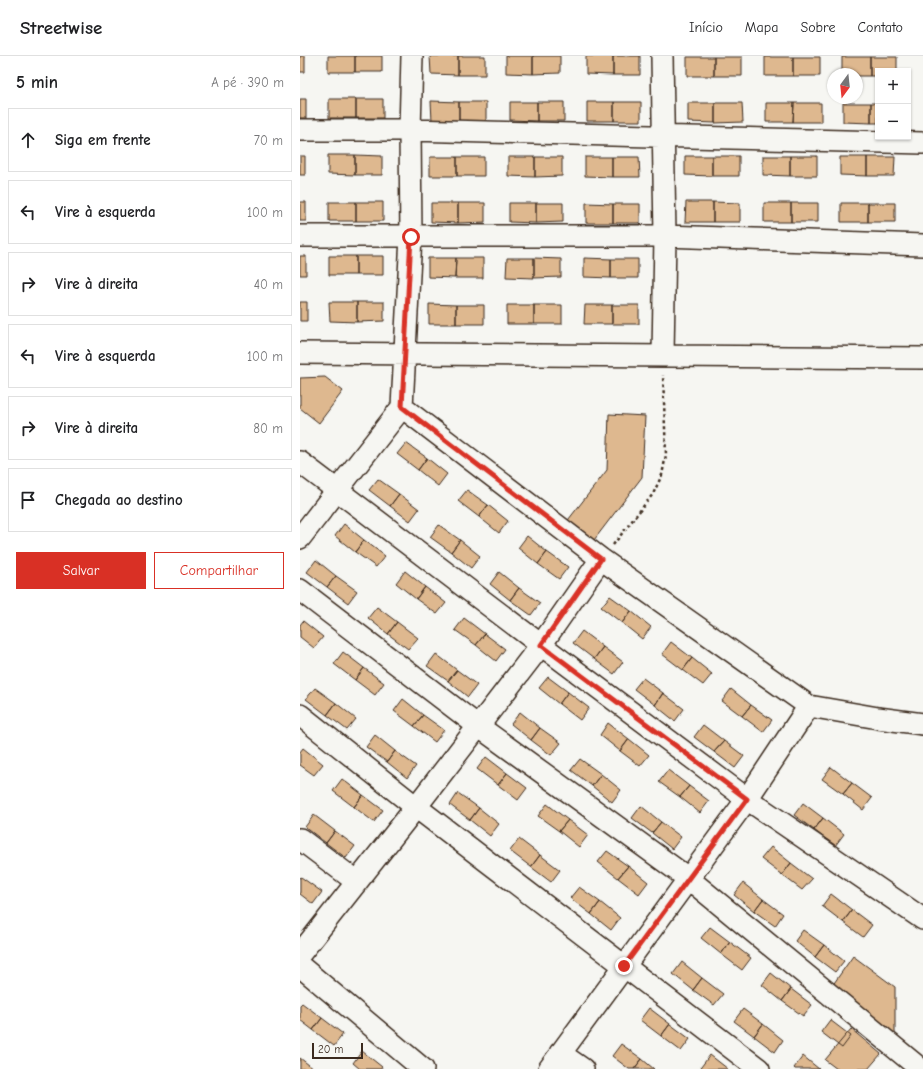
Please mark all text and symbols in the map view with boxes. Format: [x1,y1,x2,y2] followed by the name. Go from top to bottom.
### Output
[20,17,102,39] text: Streetwise
[689,19,723,36] text: Início
[745,19,778,36] text: Mapa
[800,19,835,36] text: Sobre
[857,19,903,36] text: Contato
[827,68,863,104] north arrow
[875,68,911,140] map controls
[875,68,911,104] button: +
[16,73,58,92] text: 5 min
[211,75,284,90] text: A pé · 390 m
[875,104,911,140] button: −
[17,129,39,151] icon: ahead
[55,131,151,149] text: Siga em frente
[254,133,283,148] text: 70 m
[17,201,39,223] icon: left
[55,203,156,221] text: Vire à esquerda
[247,205,283,220] text: 100 m
[402,228,420,246] route start
[17,273,39,295] icon: right
[55,275,138,293] text: Vire à direita
[254,277,283,292] text: 40 m
[17,345,39,367] icon: left
[55,347,156,365] text: Vire à esquerda
[247,349,283,364] text: 100 m
[17,417,39,439] icon: right
[55,419,138,437] text: Vire à direita
[253,421,283,436] text: 80 m
[17,489,39,511] icon: arrive
[55,491,183,509] text: Chegada ao destino
[16,552,146,589] button: Salvar
[154,552,284,589] button: Compartilhar
[615,957,633,975] route end
[312,1041,363,1060] scale bar
[318,1043,343,1056] text: 20 m

